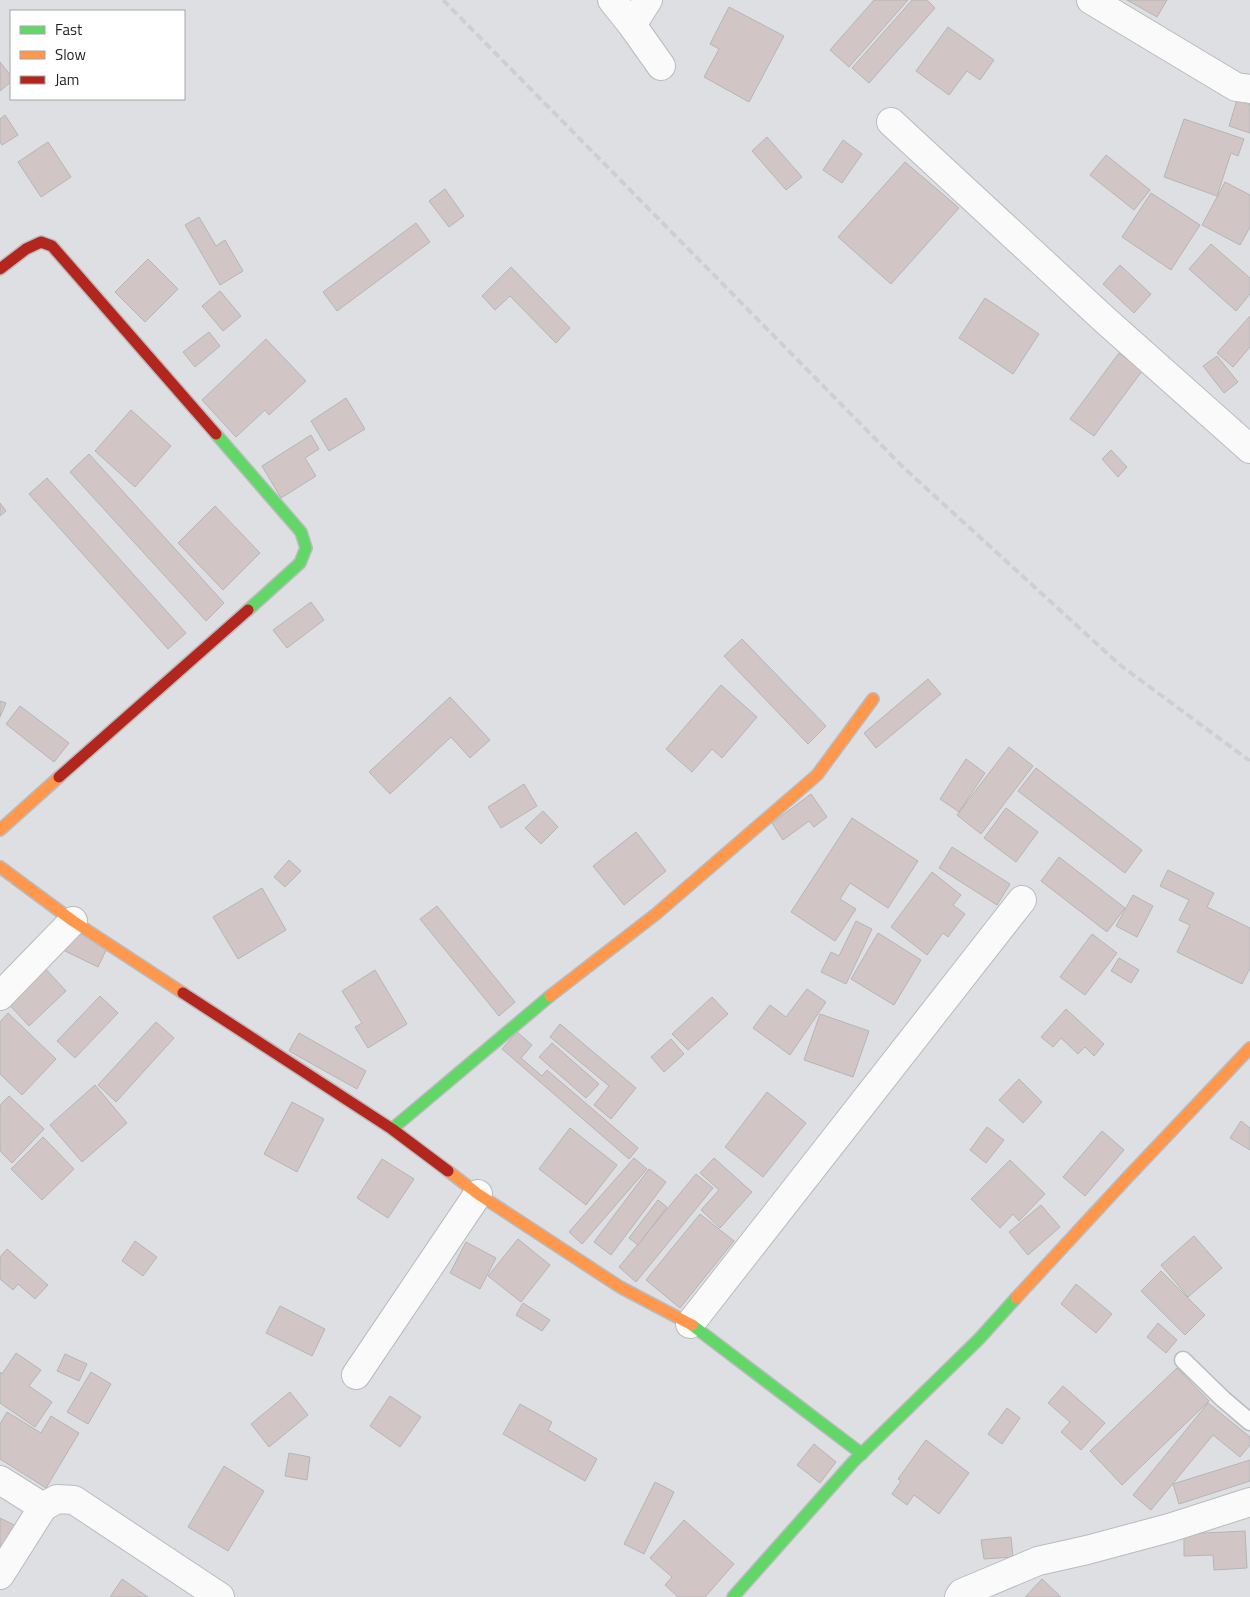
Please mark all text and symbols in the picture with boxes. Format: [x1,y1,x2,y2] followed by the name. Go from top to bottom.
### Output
[10,10,185,100] legend
[55,18,83,41] text: Fast
[55,43,86,66] text: Slow
[55,68,79,91] text: Jam

